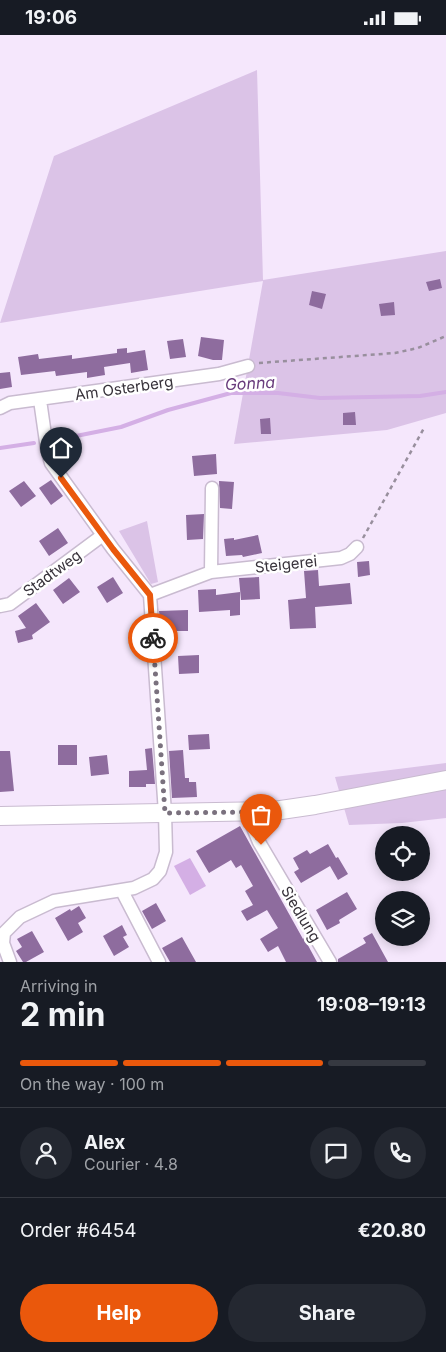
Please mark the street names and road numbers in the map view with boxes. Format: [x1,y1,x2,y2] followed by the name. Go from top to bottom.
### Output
[74,372,174,404] street label: Am Osterberg
[19,545,85,601] street label: Stadtweg
[254,551,318,577] street label: Steigerei
[277,883,325,945] street label: Siedlung

